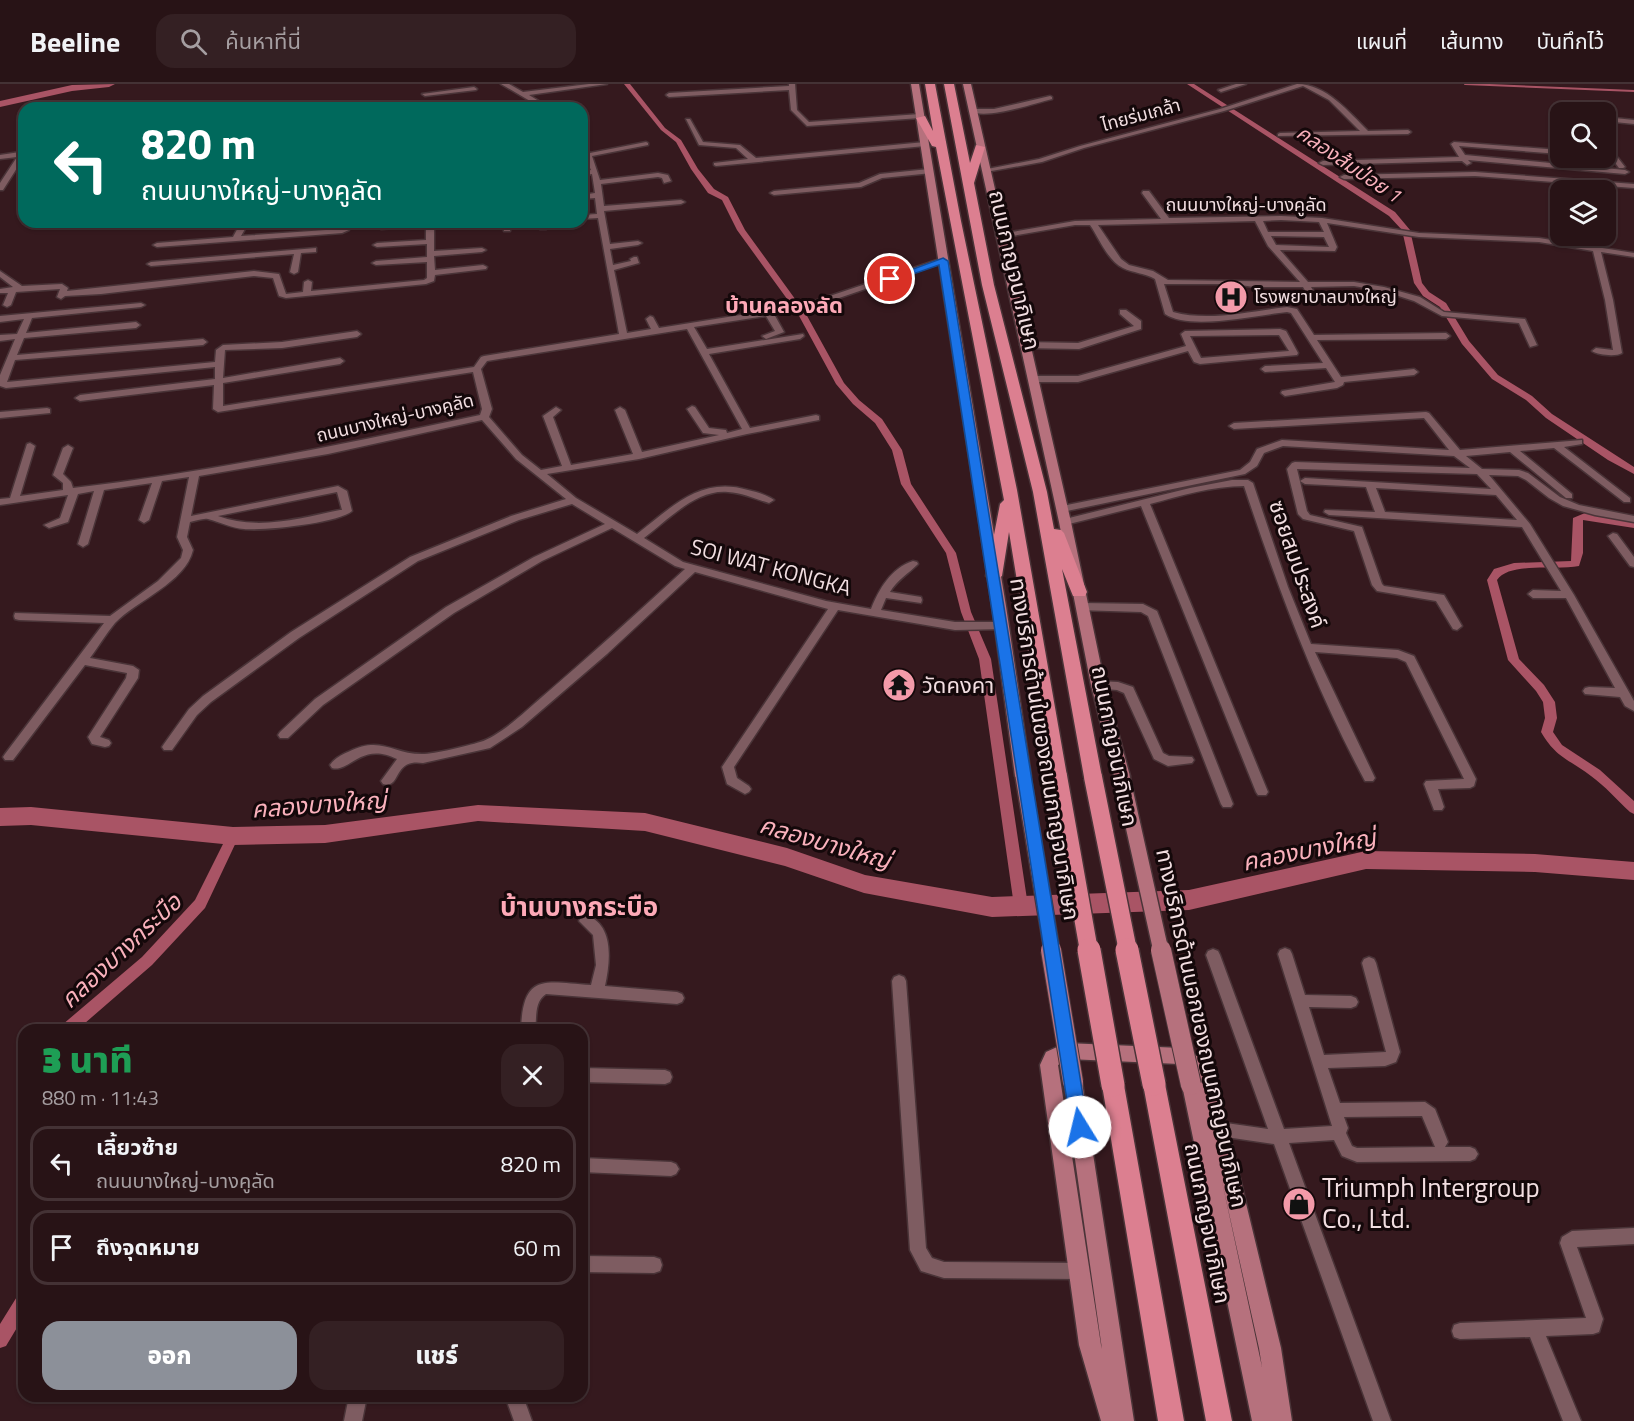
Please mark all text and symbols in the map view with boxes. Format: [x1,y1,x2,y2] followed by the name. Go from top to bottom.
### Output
[156,14,576,68] search box
[30,20,120,63] text: Beeline
[225,24,301,58] text: ค้นหาที่นี่
[177,25,210,58] icon: search
[1356,25,1407,57] text: แผนที่
[1440,25,1504,57] text: เส้นทาง
[1537,25,1604,57] text: บันทึกไว้
[1097,91,1183,138] street label: ไทยร่มเกล้า
[1550,102,1616,246] map controls
[1550,102,1616,168] button: search
[141,111,256,175] text: 820 m
[1291,117,1408,210] water label: คลองส้มป่อย 1
[42,126,120,204] icon: left
[141,169,383,210] text: ถนนบางใหญ่-บางคูลัด
[1550,180,1616,246] button: layers
[980,187,1050,353] street label: ถนนกาญจนาภิเษก
[1165,191,1327,218] street label: ถนนบางใหญ่-บางคูลัด
[864,253,915,304] pin
[873,262,906,295] icon: arrive
[1213,279,1249,315] hospital icon: โรงพยาบาลบางใหญ่
[1254,283,1397,310] place label: โรงพยาบาลบางใหญ่
[725,288,843,322] district label: บ้านคลองลัด
[313,386,476,449] street label: ถนนบางใหญ่-บางคูลัด
[1260,495,1336,633] street label: ซอยสมประสงค์
[687,529,855,605] street label: SOI WAT KONGKA
[1001,575,1089,923] street label: ทางบริการด้านในของถนนกาญจนาภิเษก
[1083,663,1147,829] street label: ถนนกาญจนาภิเษก
[881,667,917,703] temple icon: วัดคงคา
[922,668,994,702] place label: วัดคงคา
[250,781,391,827] water label: คลองบางใหญ่
[755,806,898,879] water label: คลองบางใหญ่
[1239,818,1381,880] water label: คลองบางใหญ่
[1147,845,1257,1211] street label: ทางบริการด้านนอกของถนนกาญจนาภิเษก
[51,884,190,1016] water label: คลองบางกระบือ
[500,887,658,926] district label: บ้านบางกระบือ
[42,1032,133,1087] text: 3 นาที
[501,1044,564,1107] button: close
[42,1082,159,1113] text: 880 m · 11:43
[1048,1095,1112,1159] position arrow
[96,1130,178,1164] text: เลี้ยวซ้าย
[1176,1140,1240,1306] street label: ถนนกาญจนาภิเษก
[45,1147,78,1180] icon: left
[501,1147,561,1181] text: 820 m
[96,1165,275,1196] text: ถนนบางใหญ่-บางคูลัด
[1322,1166,1540,1238] place label: Triumph Intergroup Co., Ltd.
[1281,1186,1317,1222] shop icon: Triumph Intergroup Co., Ltd.
[96,1230,200,1264] text: ถึงจุดหมาย
[45,1231,78,1264] icon: arrive
[513,1231,561,1265] text: 60 m
[42,1321,297,1390] button: ออก
[309,1321,564,1390] button: แชร์

